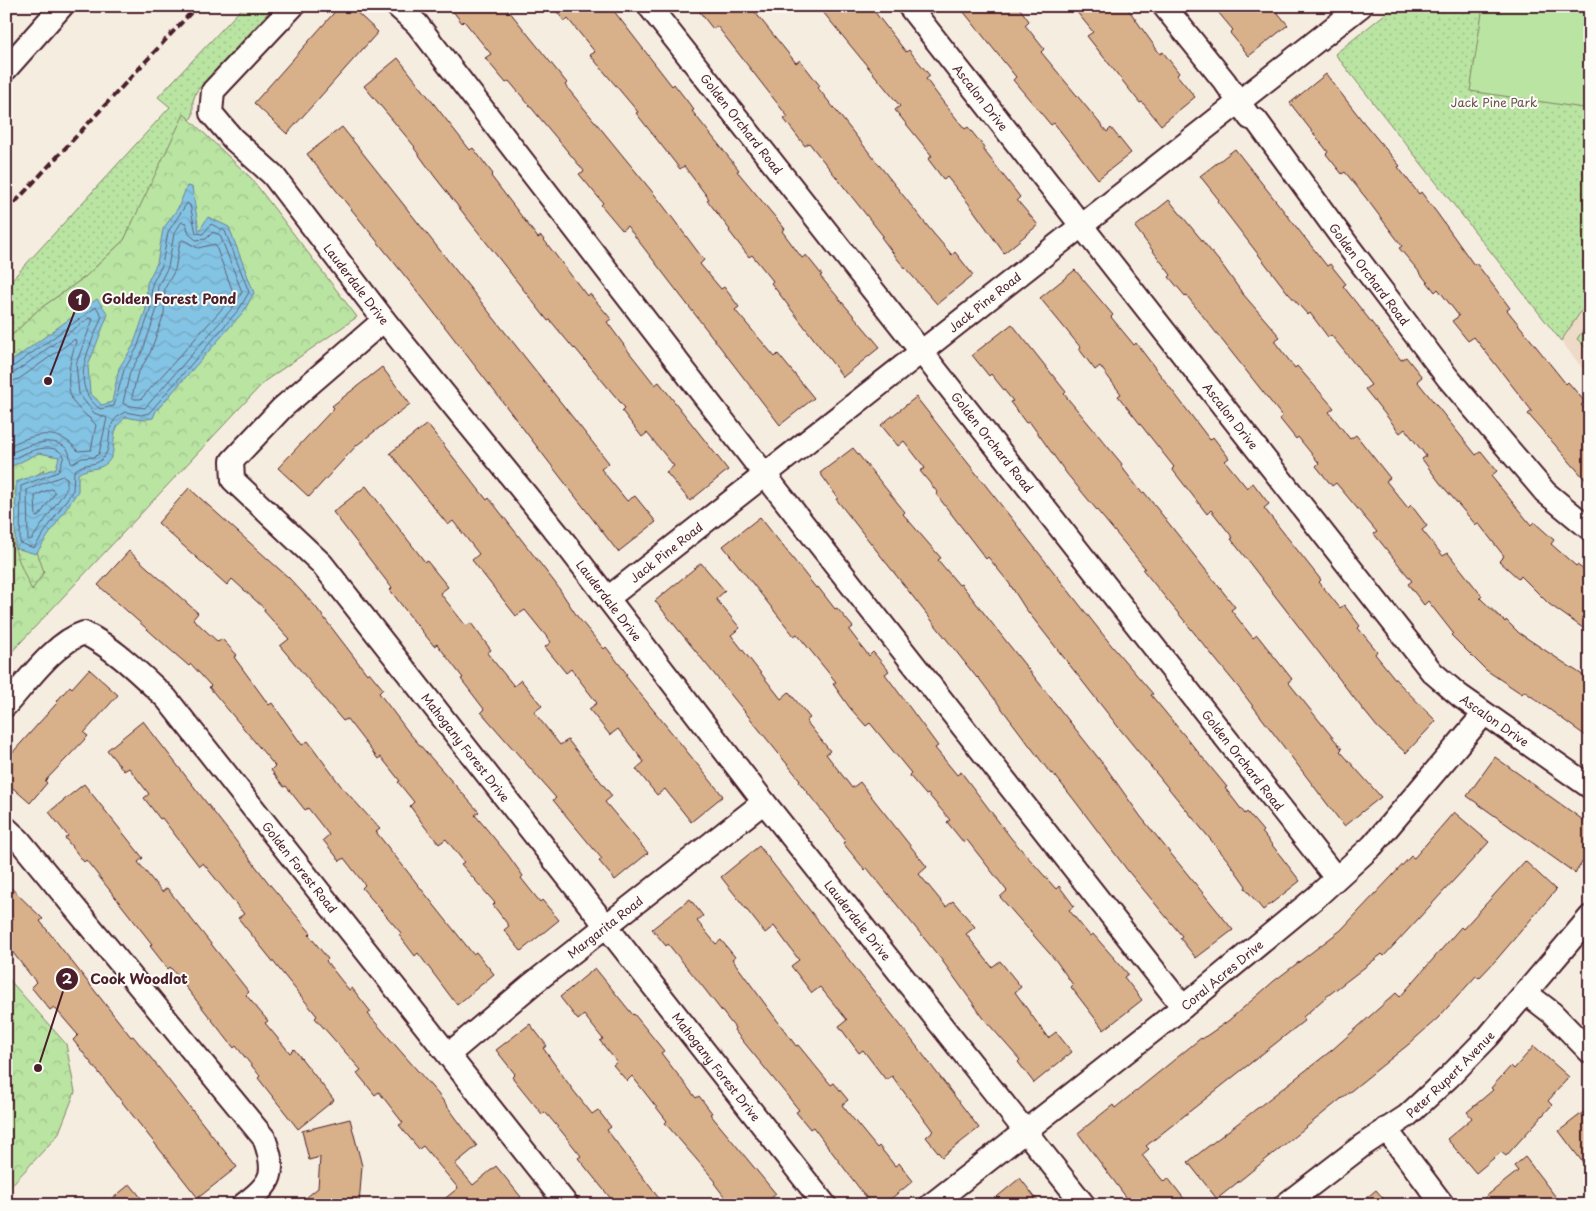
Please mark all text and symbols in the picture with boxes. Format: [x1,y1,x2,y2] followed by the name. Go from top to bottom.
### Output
[949,60,1013,134] street label: Ascalon Drive
[696,70,787,178] street label: Golden Orchard Road
[1451,93,1537,111] park label: Jack Pine Park
[1325,219,1414,329] street label: Golden Orchard Road
[320,240,393,329] street label: Lauderdale Drive
[944,268,1025,336] street label: Jack Pine Road
[66,285,247,314] callout: Golden Forest Pond
[75,287,83,310] text: 1
[102,288,237,309] text: Golden Forest Pond
[1199,379,1263,453] street label: Ascalon Drive
[947,388,1038,496] street label: Golden Orchard Road
[626,518,706,587] street label: Jack Pine Road
[572,556,646,645] street label: Lauderdale Drive
[417,689,514,806] street label: Mahogany Forest Drive
[1457,690,1533,751] street label: Ascalon Drive
[1198,706,1288,814] street label: Golden Orchard Road
[258,818,342,917] street label: Golden Forest Road
[820,876,895,964] street label: Lauderdale Drive
[563,892,646,962] street label: Margarita Road
[1177,935,1267,1014] street label: Coral Acres Drive
[54,965,198,994] callout: Cook Woodlot
[62,966,73,989] text: 2
[90,968,188,989] text: Cook Woodlot
[668,1008,765,1125] street label: Mahogany Forest Drive
[1402,1027,1498,1122] street label: Peter Rupert Avenue

